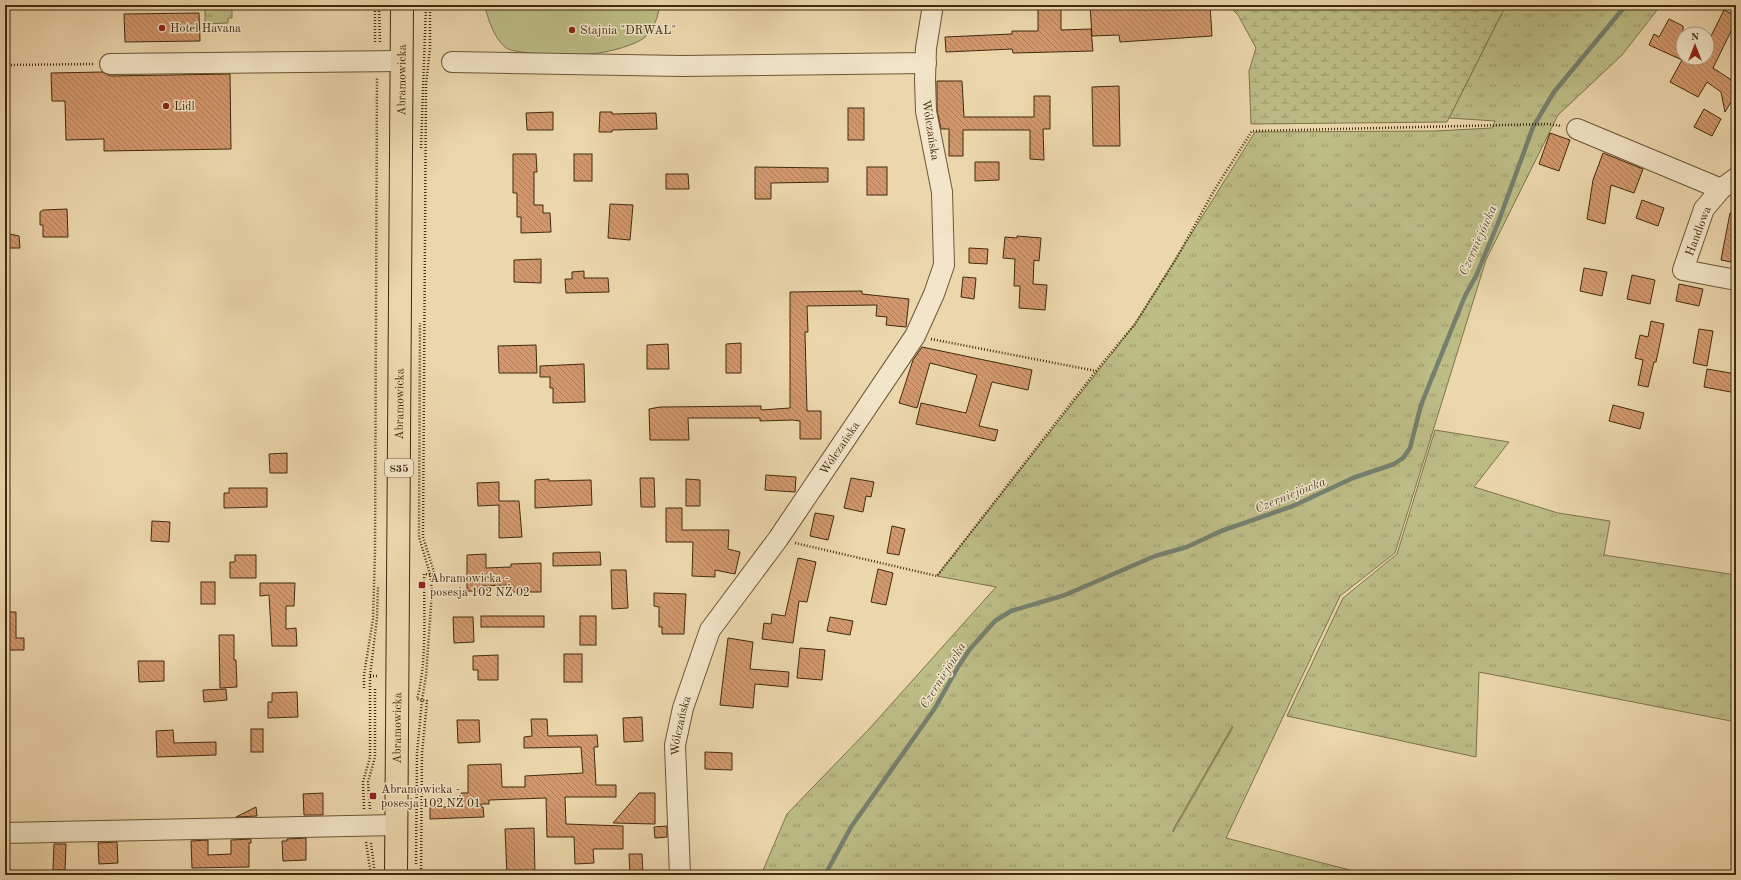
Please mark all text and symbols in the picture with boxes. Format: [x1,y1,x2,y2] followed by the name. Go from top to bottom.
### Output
[157,23,167,33] marker: Hotel Havana
[170,23,241,35] place label: Hotel Havana
[567,25,577,35] marker: Stajnia "DRWAL"
[580,25,676,37] place label: Stajnia "DRWAL"
[1675,26,1715,66] north arrow
[1691,32,1700,43] text: N
[396,44,409,116] street label: Abramowicka
[919,99,941,161] street label: Wólczańska
[161,101,171,111] marker: Lidl
[174,101,195,113] place label: Lidl
[1457,204,1500,278] water label: Czerniejówka
[1684,205,1714,258] street label: Handlowa
[394,368,406,440] street label: Abramowicka
[818,420,862,477] street label: Wólczańska
[385,459,413,477] road number: 835
[1253,475,1328,516] water label: Czerniejówka
[430,573,530,599] place label: Abramowicka - posesja 102 NŻ 02
[417,580,427,590] marker: Abramowicka - posesja 102 NŻ 02
[918,640,969,711] water label: Czerniejówka
[392,692,404,764] street label: Abramowicka
[670,694,694,756] street label: Wólczańska
[381,784,481,810] place label: Abramowicka - posesja 102 NŻ 01
[368,791,378,801] marker: Abramowicka - posesja 102 NŻ 01

